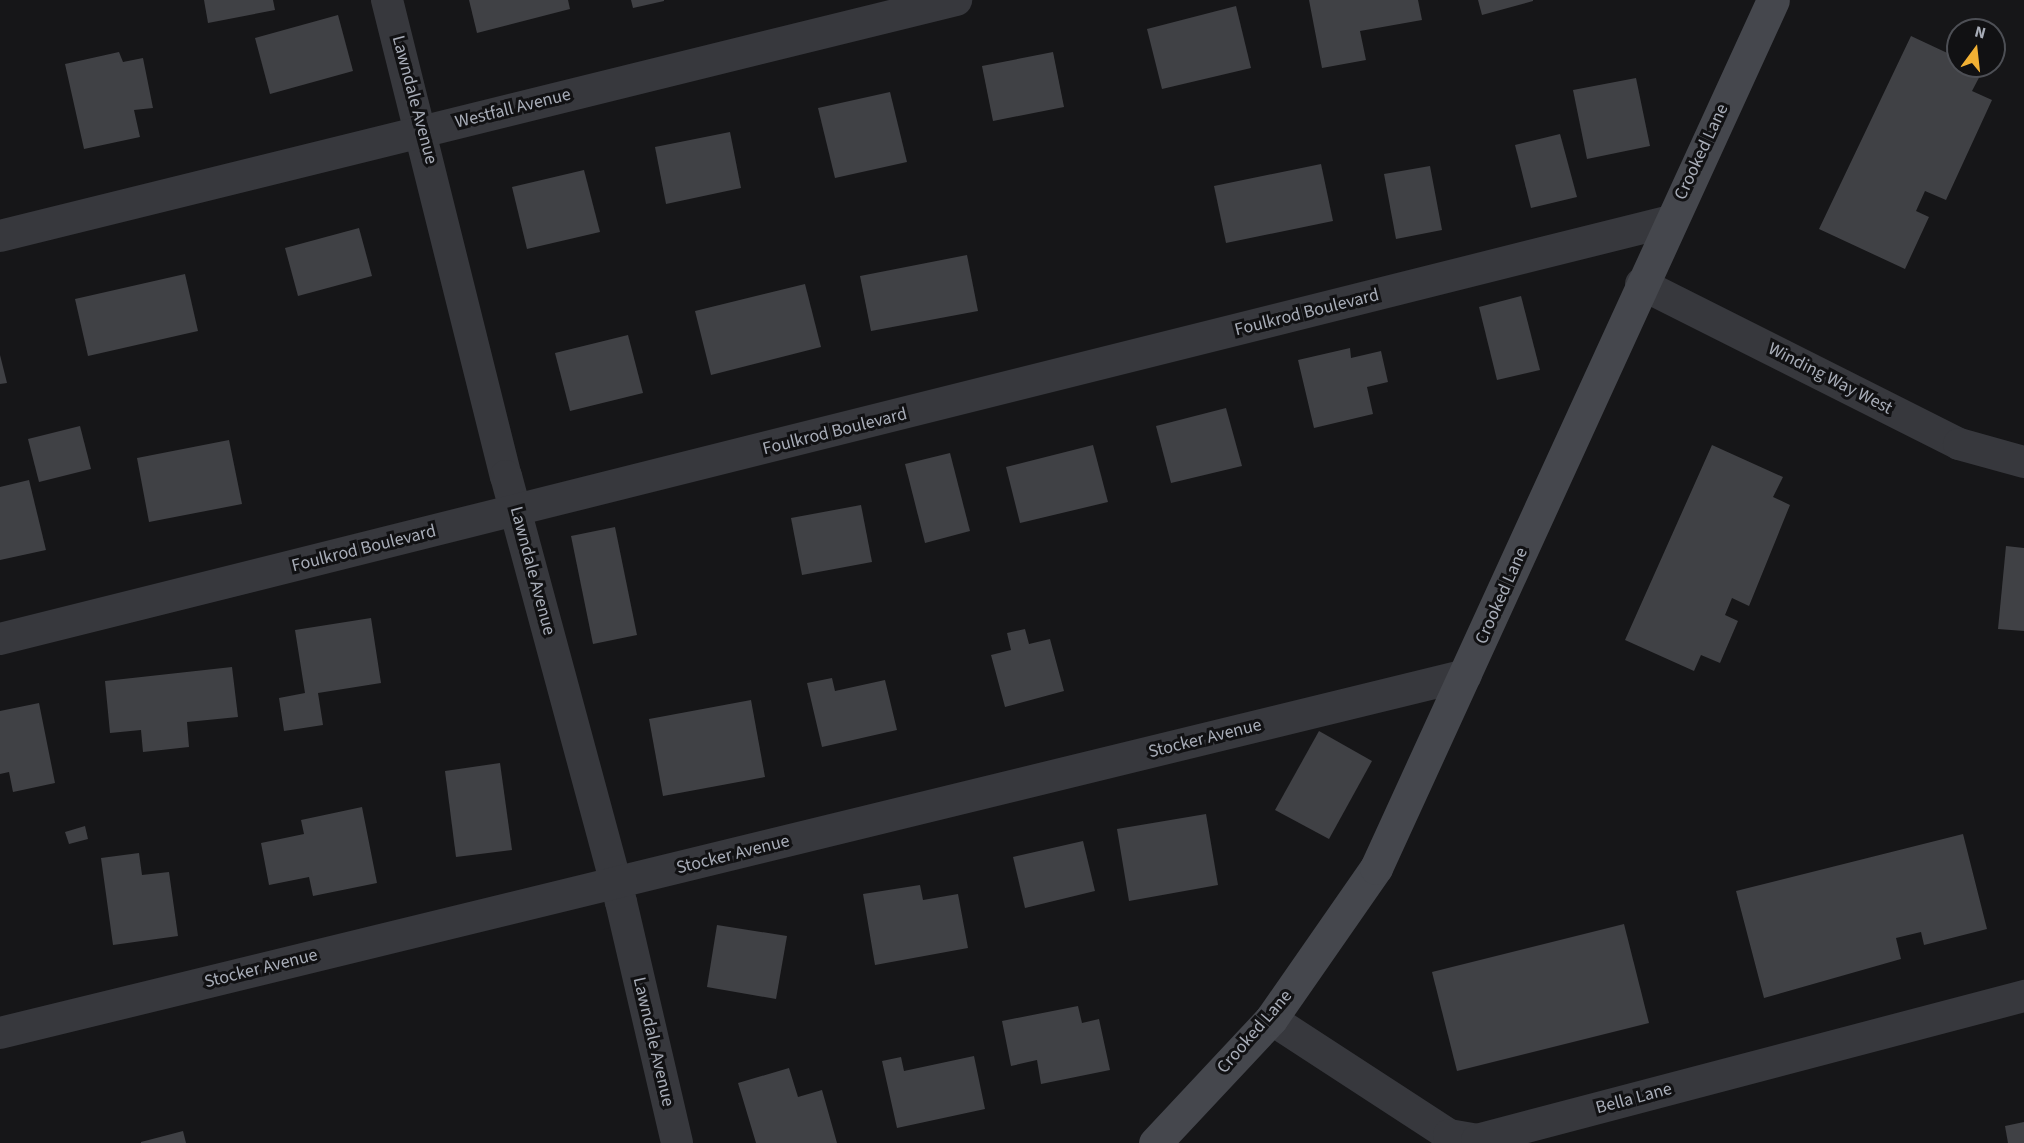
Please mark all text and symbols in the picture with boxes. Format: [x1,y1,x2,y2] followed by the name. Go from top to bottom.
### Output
[1946,18,2006,78] north arrow
[1972,21,1988,45] text: N
[386,33,442,167] street label: Lawndale Avenue
[453,84,573,134] street label: Westfall Avenue
[1670,101,1734,203] street label: Crooked Lane
[1233,285,1381,341] street label: Foulkrod Boulevard
[1764,338,1896,420] street label: Winding Way West
[761,404,909,460] street label: Foulkrod Boulevard
[504,504,560,638] street label: Lawndale Avenue
[290,521,438,577] street label: Foulkrod Boulevard
[1471,544,1533,648] street label: Crooked Lane
[1146,715,1264,763] street label: Stocker Avenue
[674,831,792,879] street label: Stocker Avenue
[202,945,320,993] street label: Stocker Avenue
[628,975,678,1109] street label: Lawndale Avenue
[1213,986,1297,1078] street label: Crooked Lane
[1594,1078,1674,1120] street label: Bella Lane

